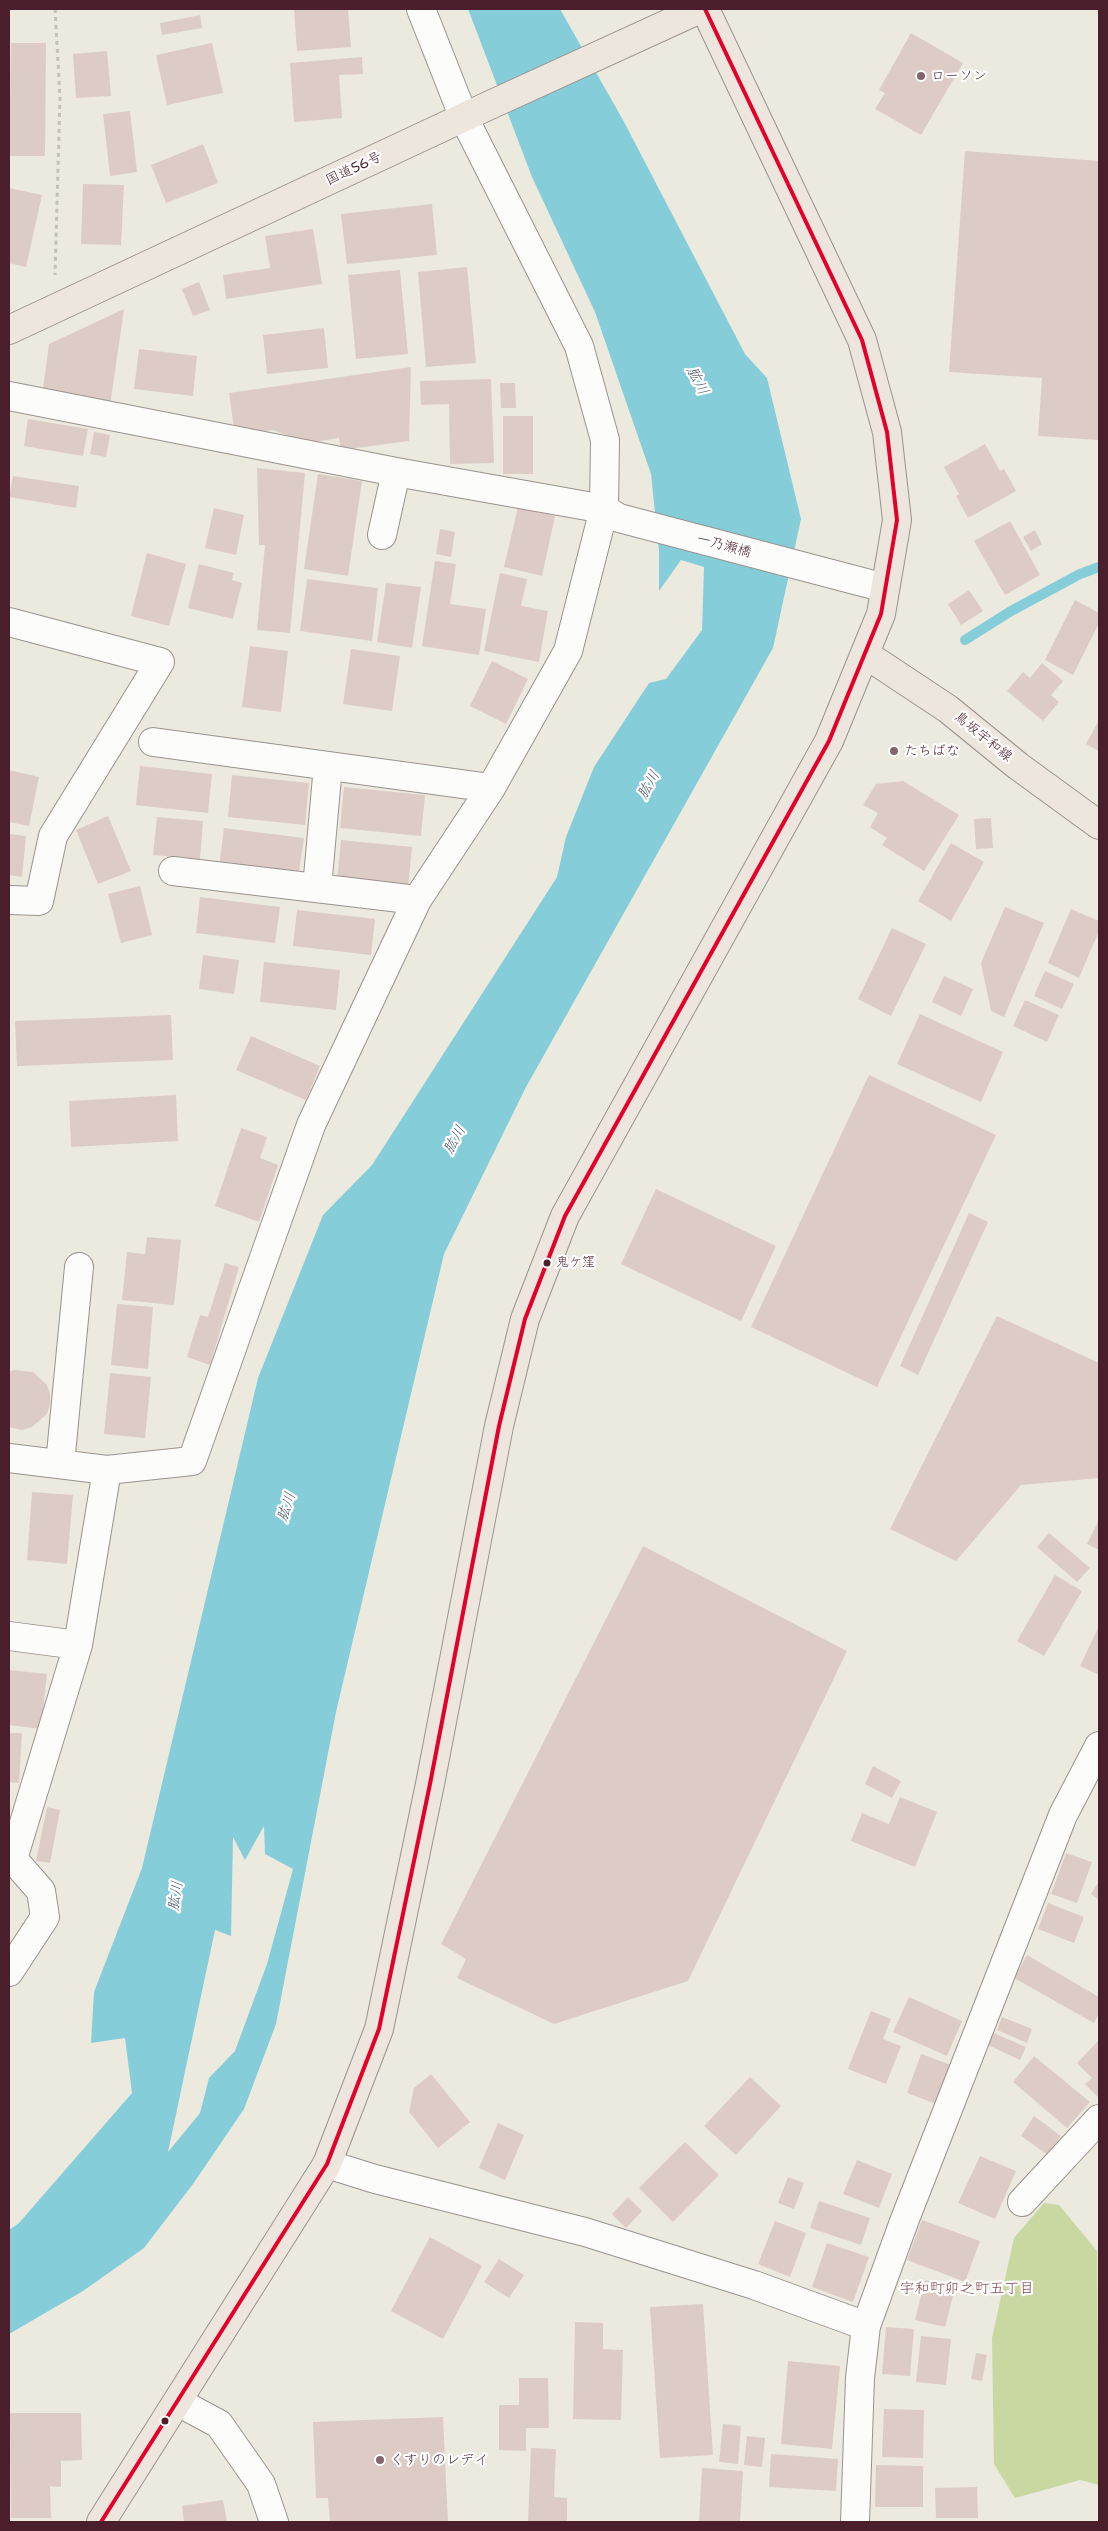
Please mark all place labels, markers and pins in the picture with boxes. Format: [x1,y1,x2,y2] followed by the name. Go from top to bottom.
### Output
[931,68,987,84] place label: ローソン
[915,70,927,82] marker: ローソン
[904,743,960,759] place label: たちばな
[888,745,900,757] marker: たちばな
[556,1255,595,1271] place label: 鬼ケ窪
[542,1258,552,1268] marker: 鬼ケ窪
[160,2416,170,2426] unlabelled marker
[390,2452,488,2468] place label: くすりのレデイ
[374,2454,386,2466] marker: くすりのレデイ

